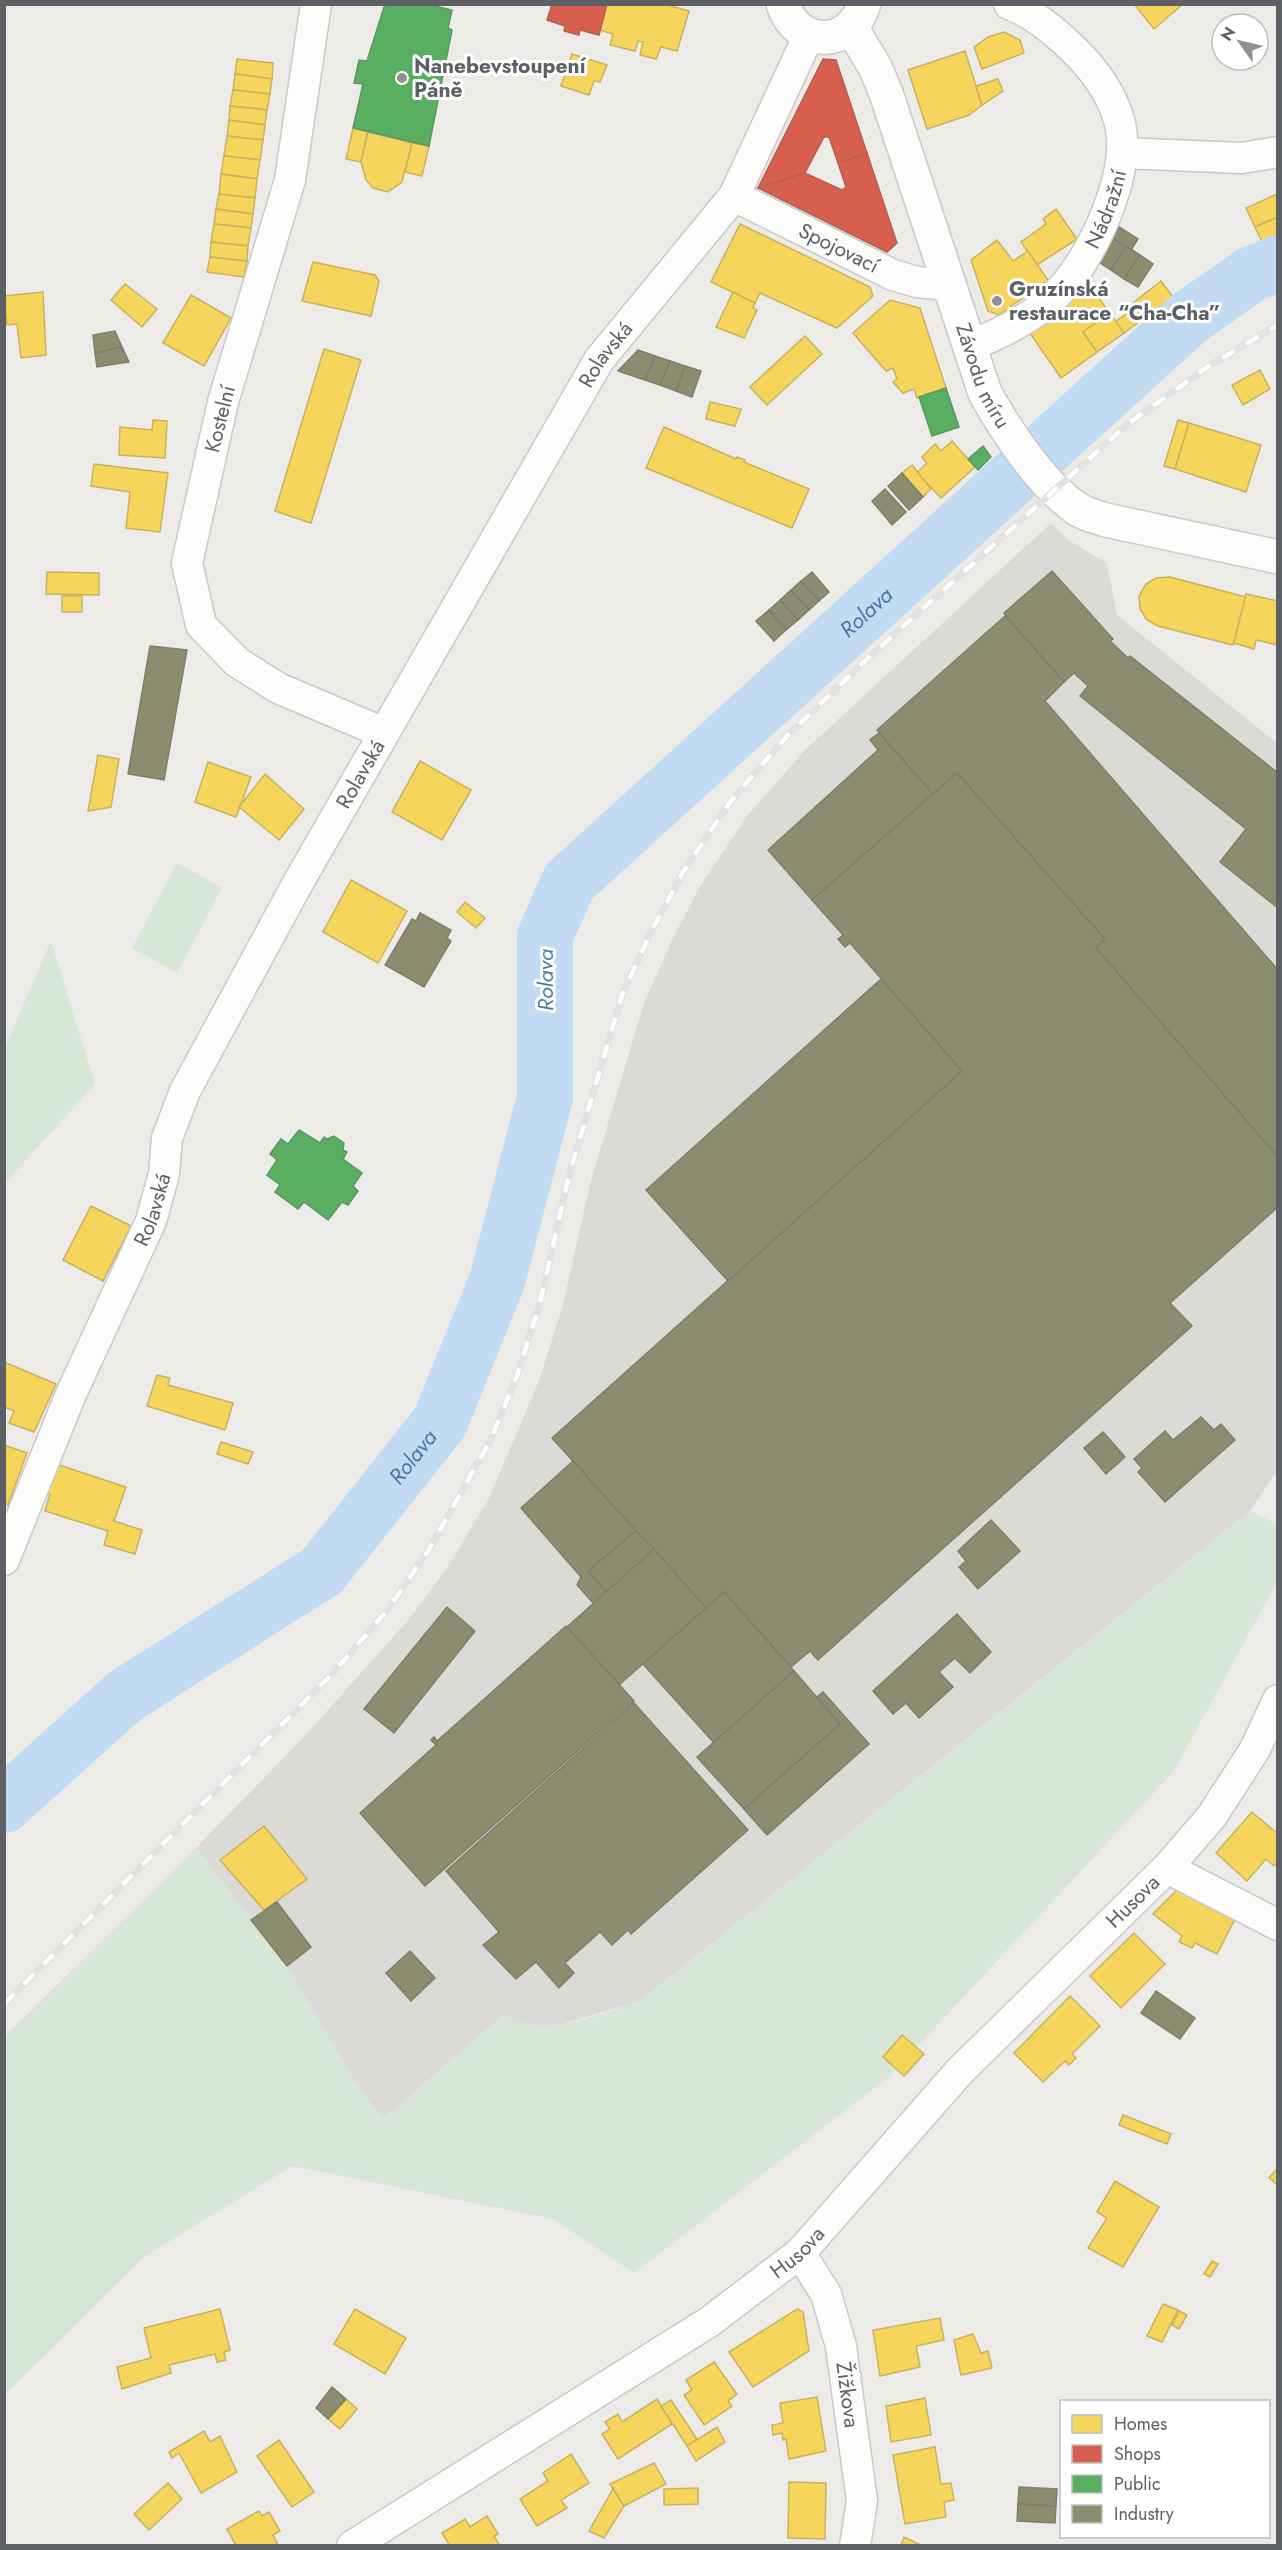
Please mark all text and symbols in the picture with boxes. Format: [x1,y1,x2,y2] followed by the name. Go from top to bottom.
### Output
[1210,12,1270,72] north arrow
[1215,22,1241,46] text: N
[414,51,587,105] place label: Nanebevstoupení Páně
[395,71,409,85] marker: Nanebevstoupení Páně
[1077,166,1134,254] street label: Nádražní
[793,215,885,281] street label: Spojovací
[1009,274,1221,328] place label: Gruzínská restaurace “Cha-Cha”
[990,294,1004,308] marker: Gruzínská restaurace “Cha-Cha”
[571,315,640,393] street label: Rolavská
[948,319,1018,434] street label: Závodu míru
[197,381,243,456] street label: Kostelní
[832,579,900,645] water label: Rolava
[329,734,392,814] street label: Rolavská
[529,949,561,1011] water label: Rolava
[126,1170,179,1251] street label: Rolavská
[381,1422,444,1491] water label: Rolava
[1099,1868,1167,1935] street label: Husova
[764,2220,832,2286] street label: Husova
[828,2360,867,2430] street label: Žižkova
[1060,2400,1270,2538] legend
[1114,2411,1167,2437] text: Homes
[1114,2441,1161,2467] text: Shops
[1114,2471,1161,2497] text: Public
[1114,2501,1174,2527] text: Industry

